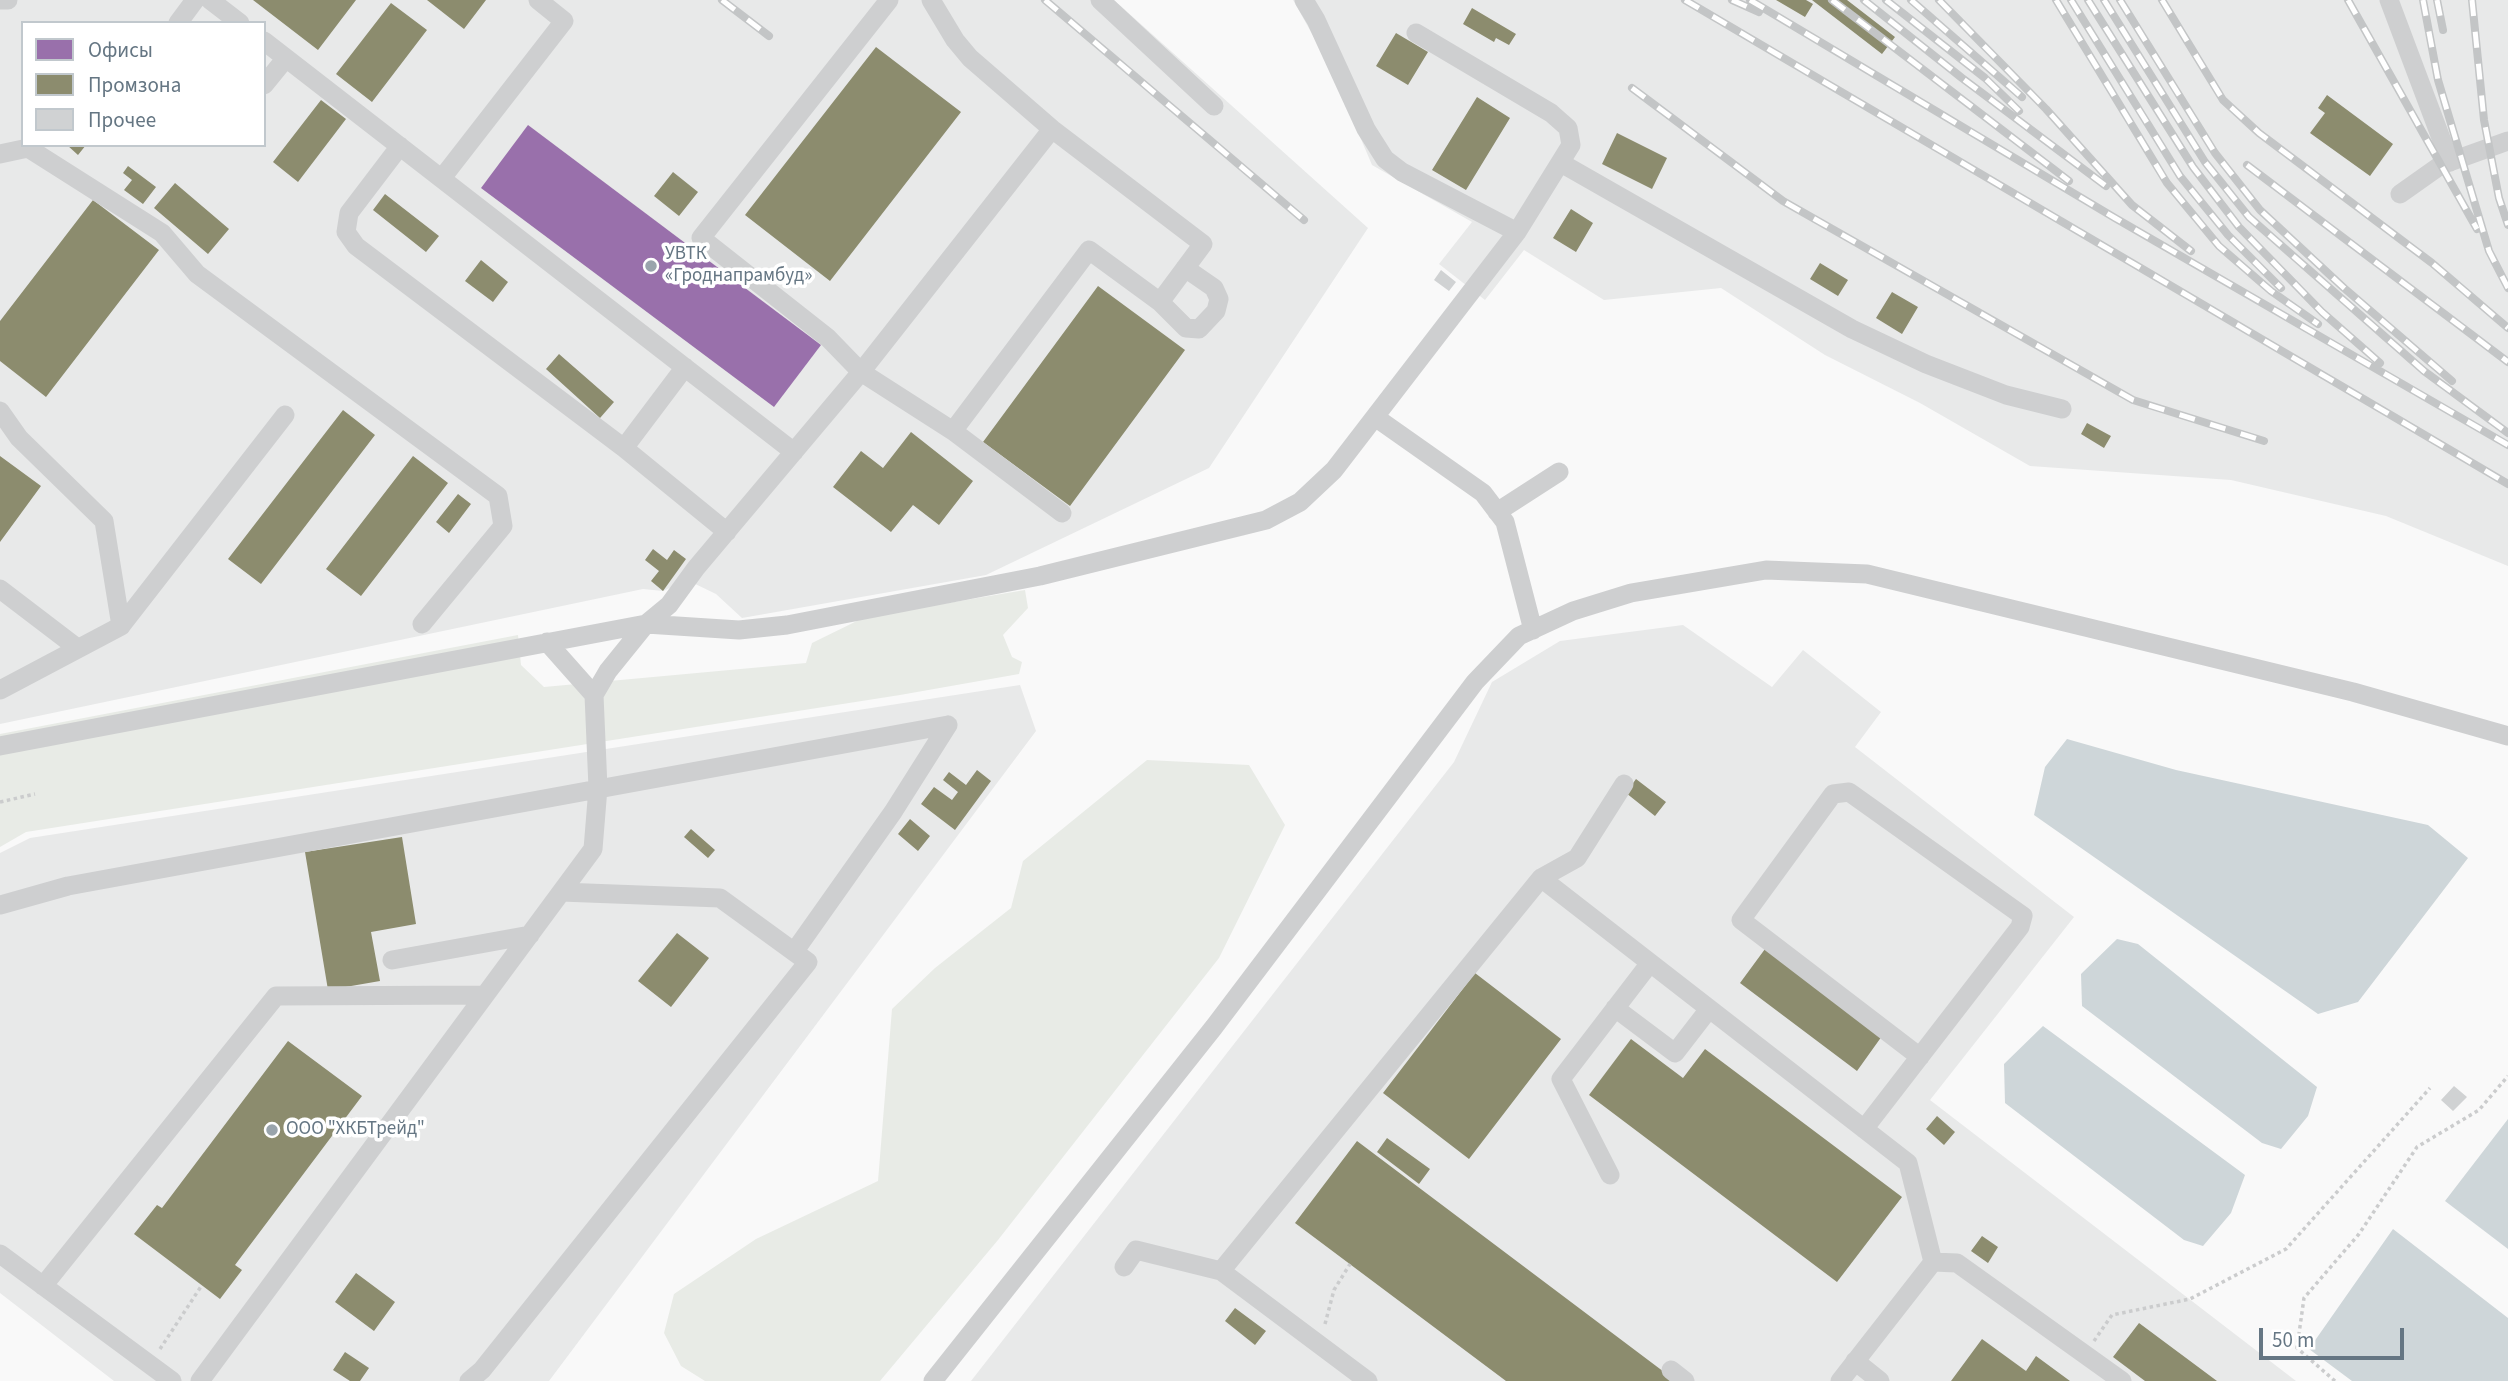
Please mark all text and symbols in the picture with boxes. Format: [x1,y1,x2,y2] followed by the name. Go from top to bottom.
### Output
[21,21,266,147] legend
[88,35,153,65] text: Офисы
[88,70,181,100] text: Промзона
[88,105,156,135] text: Прочее
[665,244,812,288] place label: УВТК «Гроднапрамбуд»
[643,258,659,274] marker: УВТК «Гроднапрамбуд»
[286,1119,425,1141] place label: ООО "ХКБТрейд"
[264,1122,280,1138] marker: ООО "ХКБТрейд"
[2263,1314,2408,1358] scale bar
[2272,1325,2314,1355] text: 50 m

